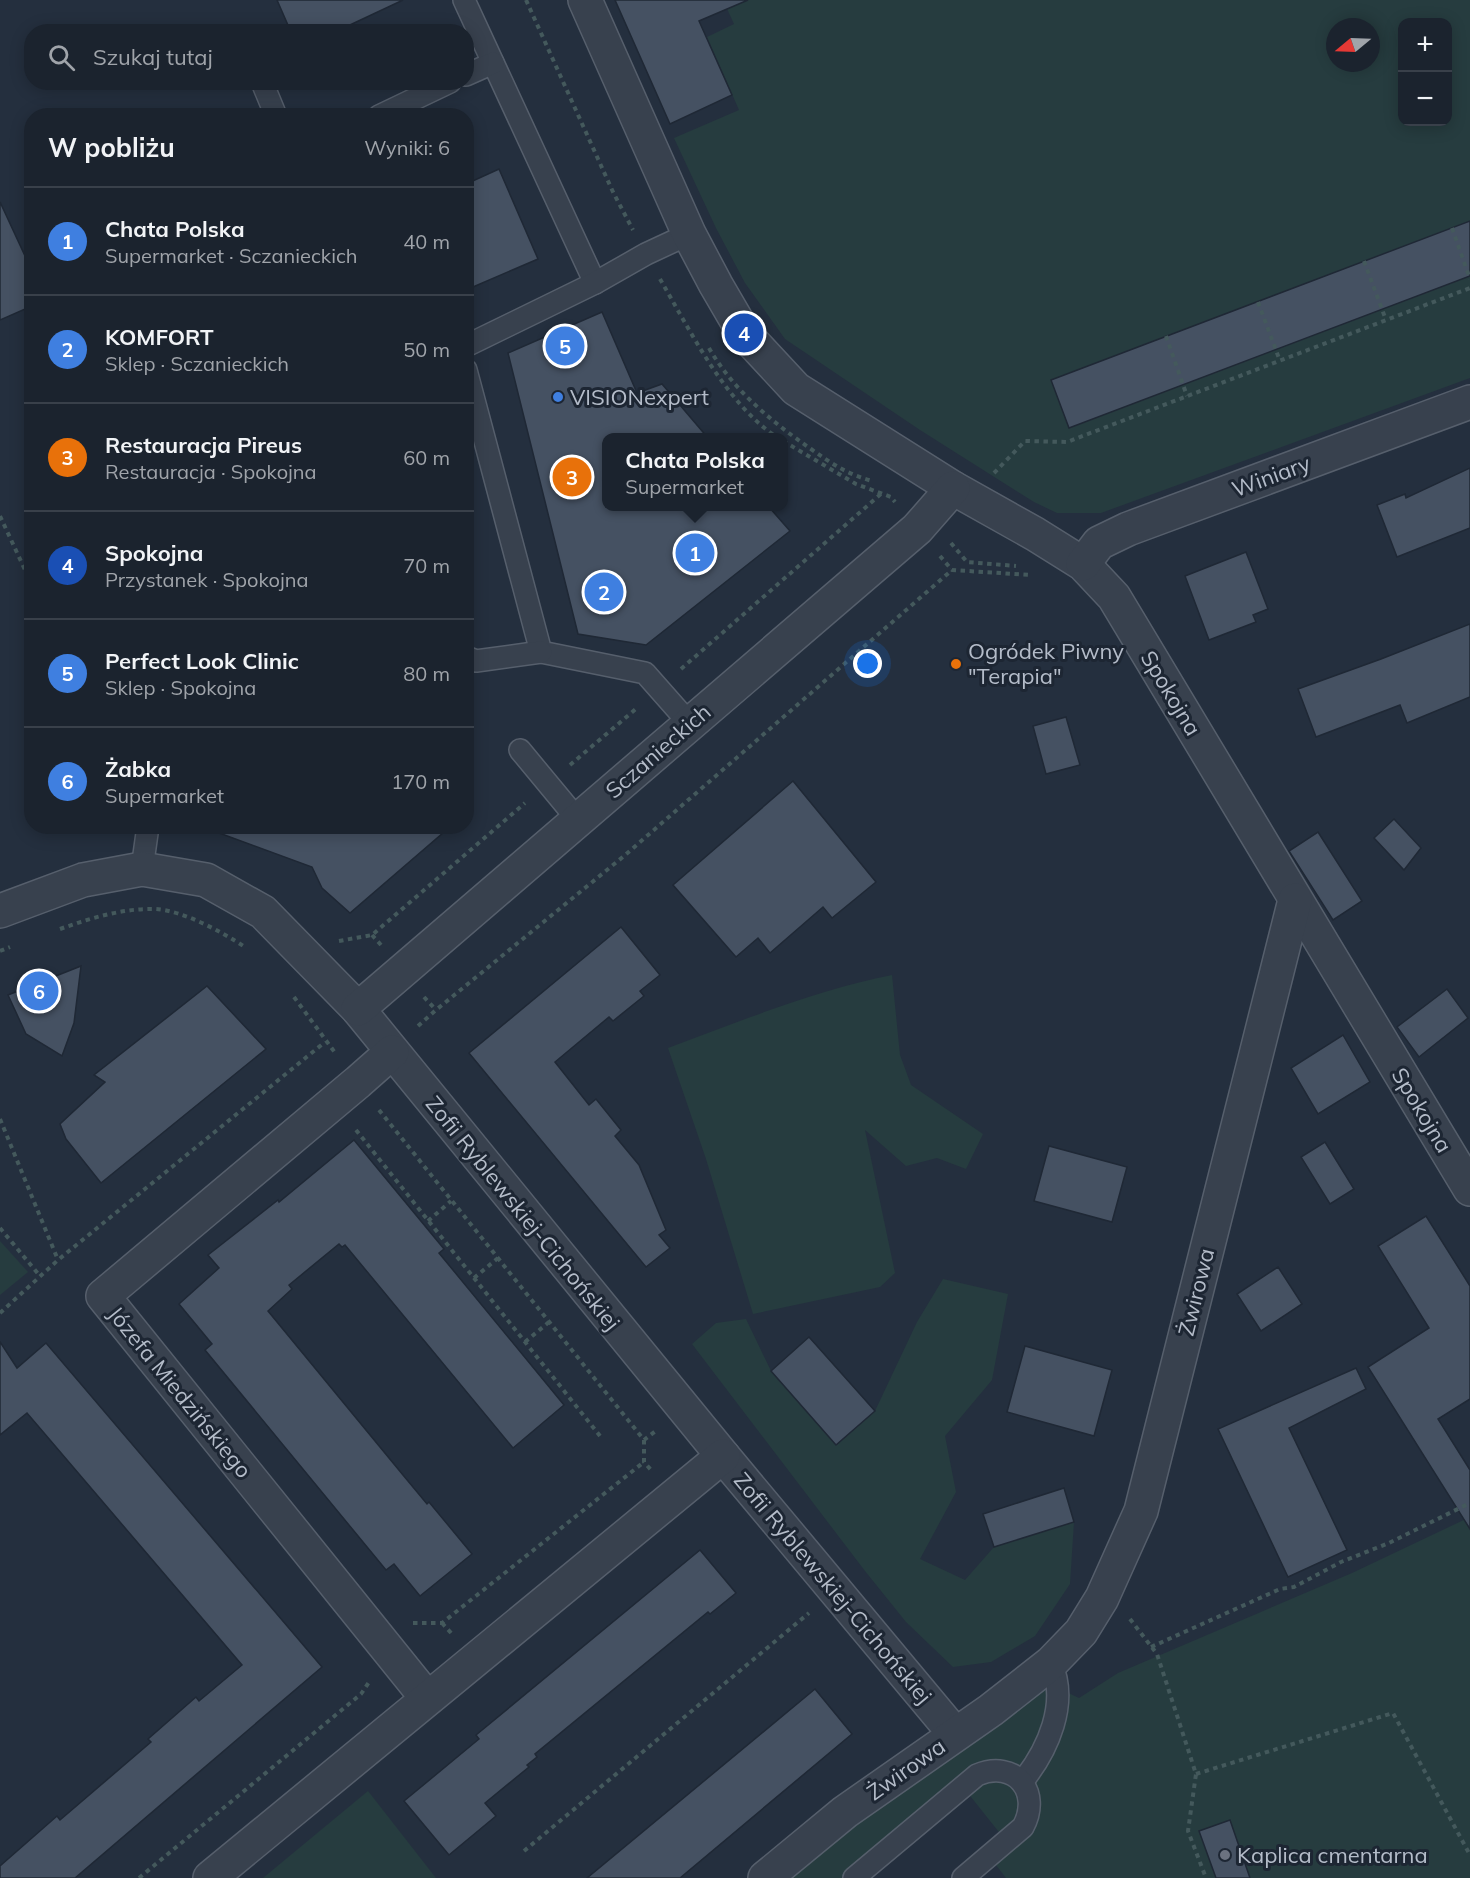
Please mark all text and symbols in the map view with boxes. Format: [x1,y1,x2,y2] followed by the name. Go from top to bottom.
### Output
[1326,18,1380,72] north arrow
[1398,18,1452,126] map controls
[1398,18,1452,72] button: +
[24,24,474,90] search box
[45,41,78,74] icon: search
[93,43,213,71] text: Szukaj tutaj
[1398,72,1452,126] button: −
[48,131,175,164] text: W pobliżu
[364,135,450,160] text: Wyniki: 6
[105,215,245,243] text: Chata Polska
[62,229,74,254] text: 1
[403,229,450,254] text: 40 m
[105,243,358,268] text: Supermarket · Sczanieckich
[724,310,764,356] pin: 4
[105,323,214,351] text: KOMFORT
[546,324,584,368] pin: 5
[62,337,74,362] text: 2
[403,337,450,362] text: 50 m
[105,351,289,376] text: Sklep · Sczanieckich
[570,383,709,411] place label: VISIONexpert
[551,390,565,404] marker: VISIONexpert
[105,431,302,459] text: Restauracja Pireus
[602,433,788,511] popup
[62,445,74,470] text: 3
[403,445,450,470] text: 60 m
[625,446,765,474] text: Chata Polska
[1228,449,1314,503] street label: Winiary
[552,454,592,500] pin: 3
[105,459,317,484] text: Restauracja · Spokojna
[625,474,744,499] text: Supermarket
[676,530,714,576] pin: 1
[105,539,203,567] text: Spokojna
[62,553,74,578] text: 4
[403,553,450,578] text: 70 m
[105,567,308,592] text: Przystanek · Spokojna
[584,570,624,614] pin: 2
[968,637,1124,690] place label: Ogródek Piwny "Terapia"
[1135,645,1207,741] street label: Spokojna
[105,647,299,675] text: Perfect Look Clinic
[853,649,882,678] your location
[949,657,963,671] marker: Ogródek Piwny "Terapia"
[62,661,74,686] text: 5
[403,661,450,686] text: 80 m
[105,675,256,700] text: Sklep · Spokojna
[600,698,716,804] street label: Sczanieckich
[105,755,171,783] text: Żabka
[62,769,74,794] text: 6
[391,769,450,794] text: 170 m
[105,783,224,808] text: Supermarket
[20,968,58,1014] pin: 6
[1386,1062,1458,1158] street label: Spokojna
[420,1090,626,1336] street label: Zofii Ryblewskiej-Cichońskiej
[1172,1245,1220,1339] street label: Żwirowa
[102,1300,258,1484] street label: Józefa Miedzińskiego
[728,1467,938,1709] street label: Zofii Ryblewskiej-Cichońskiej
[861,1732,951,1806] street label: Żwirowa
[1237,1841,1428,1869] place label: Kaplica cmentarna
[1218,1848,1232,1862] marker: Kaplica cmentarna

